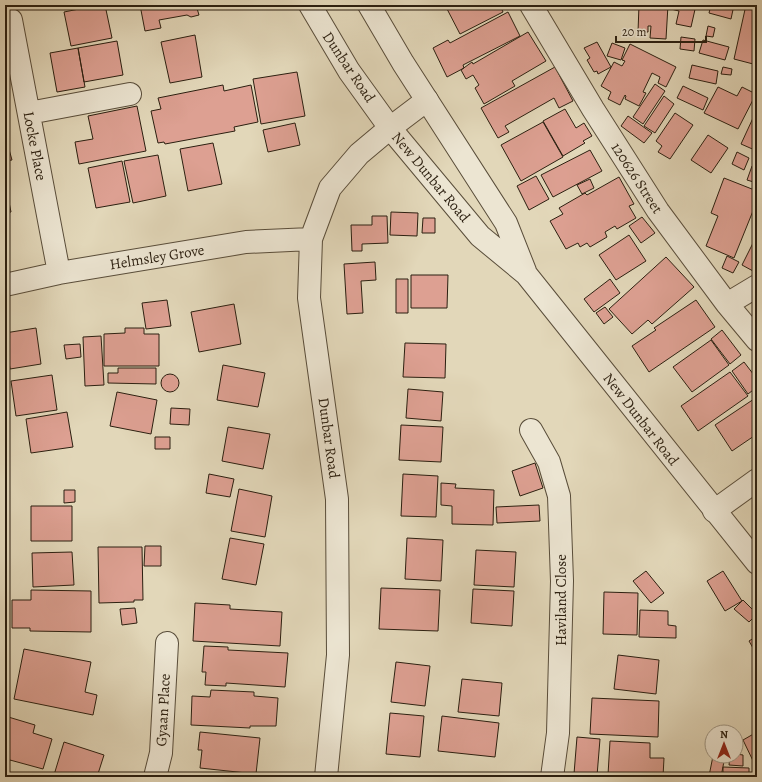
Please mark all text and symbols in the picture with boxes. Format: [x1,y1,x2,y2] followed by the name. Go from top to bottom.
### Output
[616,18,706,44] scale bar
[622,24,646,40] text: 20 m
[318,28,381,107] street label: Dunbar Road
[18,110,52,183] street label: Locke Place
[387,128,475,227] street label: New Dunbar Road
[607,139,667,217] street label: 120626 Street
[108,240,206,274] street label: Helmsley Grove
[599,369,684,470] street label: New Dunbar Road
[313,396,345,481] street label: Dunbar Road
[551,554,571,646] street label: Haviland Close
[151,673,175,747] street label: Gyaan Place
[704,724,744,764] north arrow
[720,727,728,742] text: N

